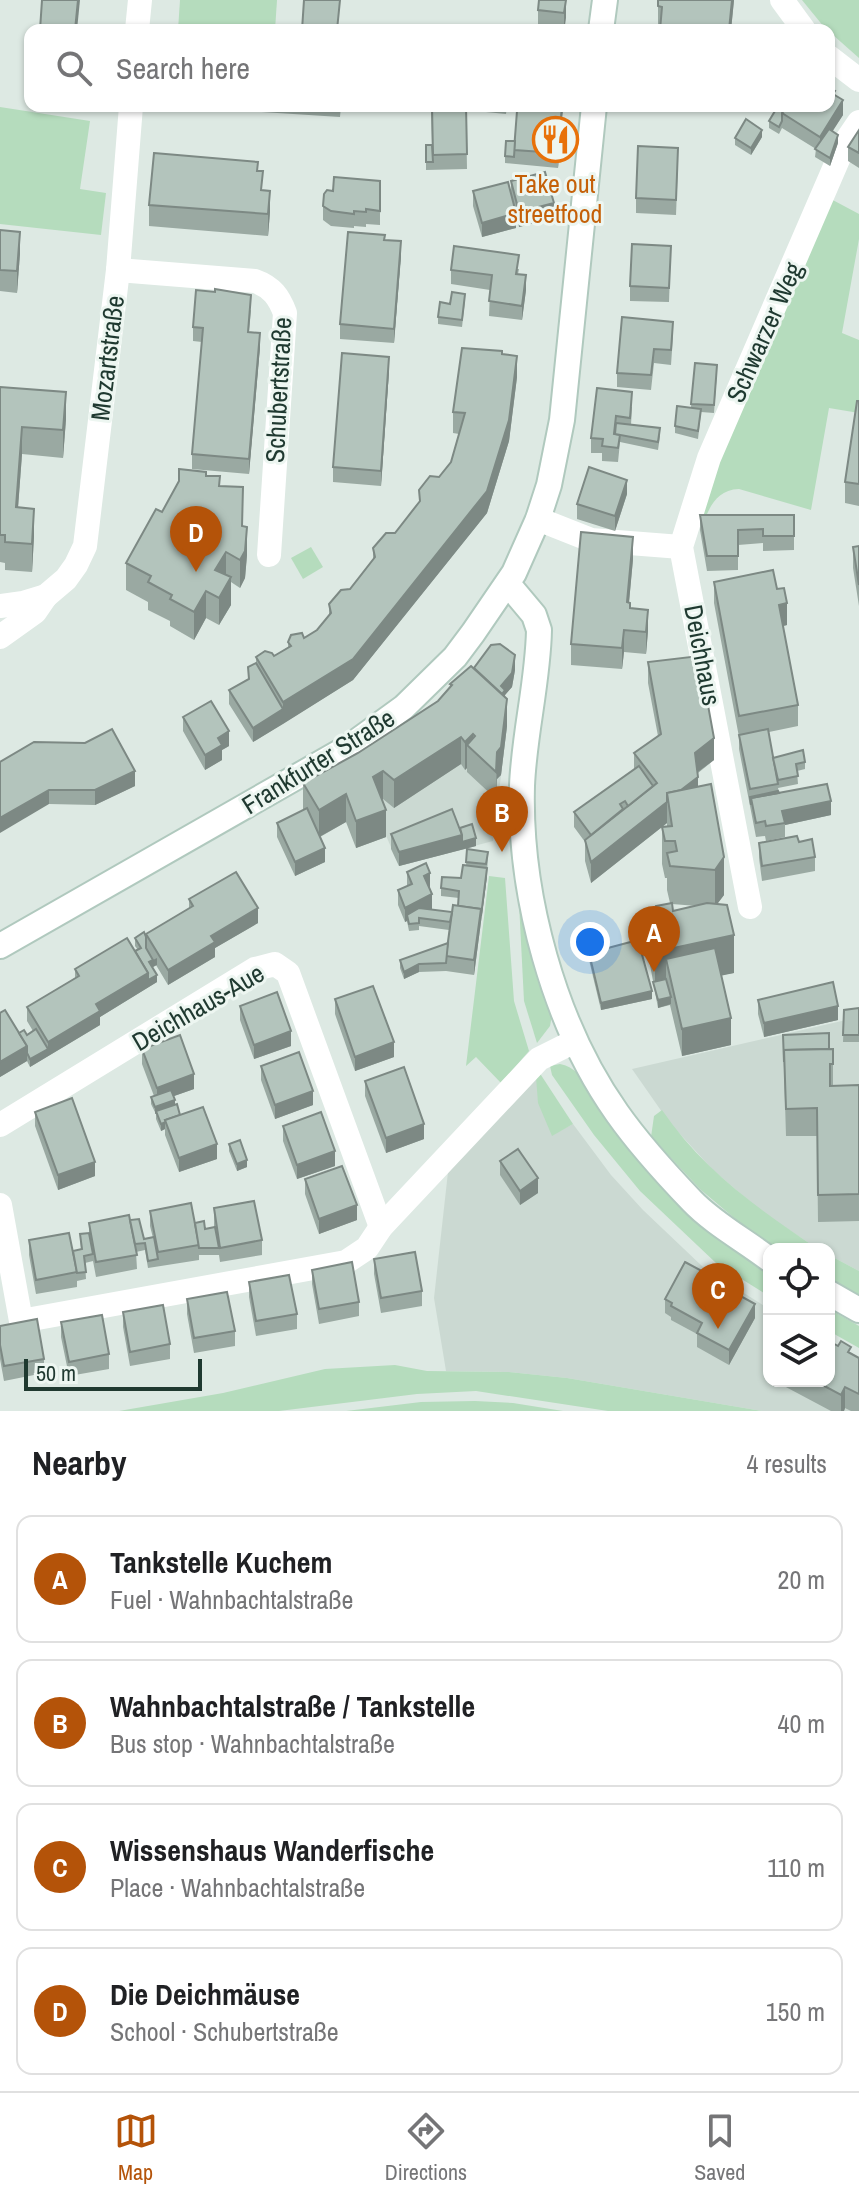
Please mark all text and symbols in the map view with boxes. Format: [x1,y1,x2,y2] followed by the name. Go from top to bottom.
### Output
[24,24,835,112] search box
[52,46,96,90] icon: search
[116,48,250,88] text: Search here
[531,116,579,164] restaurant icon: Take out streetfood
[508,166,602,231] place label: Take out streetfood
[717,256,811,408] street label: Schwarzer Weg
[82,294,132,422] street label: Mozartstraße
[257,316,299,464] street label: Schubertstraße
[170,506,222,572] pin: D
[676,602,730,708] street label: Deichhaus
[235,700,401,822] street label: Frankfurter Straße
[476,786,528,852] pin: B
[628,906,680,972] pin: A
[570,922,610,962] your location
[126,955,270,1059] street label: Deichhaus-Aue
[763,1243,835,1387] map controls
[763,1243,835,1315] button: locate
[692,1263,744,1329] pin: C
[763,1315,835,1387] button: layers
[24,1355,202,1391] scale bar
[36,1358,76,1388] text: 50 m
[32,1440,127,1486] text: Nearby
[746,1446,827,1481] text: 4 results
[110,1542,332,1582] text: Tankstelle Kuchem
[52,1562,68,1597] text: A
[778,1562,825,1597] text: 20 m
[110,1582,353,1617] text: Fuel · Wahnbachtalstraße
[110,1686,475,1726] text: Wahnbachtalstraße / Tankstelle
[52,1706,68,1741] text: B
[778,1706,825,1741] text: 40 m
[110,1726,395,1761] text: Bus stop · Wahnbachtalstraße
[110,1830,434,1870] text: Wissenshaus Wanderfische
[52,1850,68,1885] text: C
[767,1850,825,1885] text: 110 m
[110,1870,365,1905] text: Place · Wahnbachtalstraße
[110,1974,300,2014] text: Die Deichmäuse
[52,1994,68,2029] text: D
[766,1994,825,2029] text: 150 m
[110,2014,339,2049] text: School · Schubertstraße
[114,2109,158,2187] tab: Map
[385,2109,467,2187] tab: Directions
[694,2109,745,2187] tab: Saved

